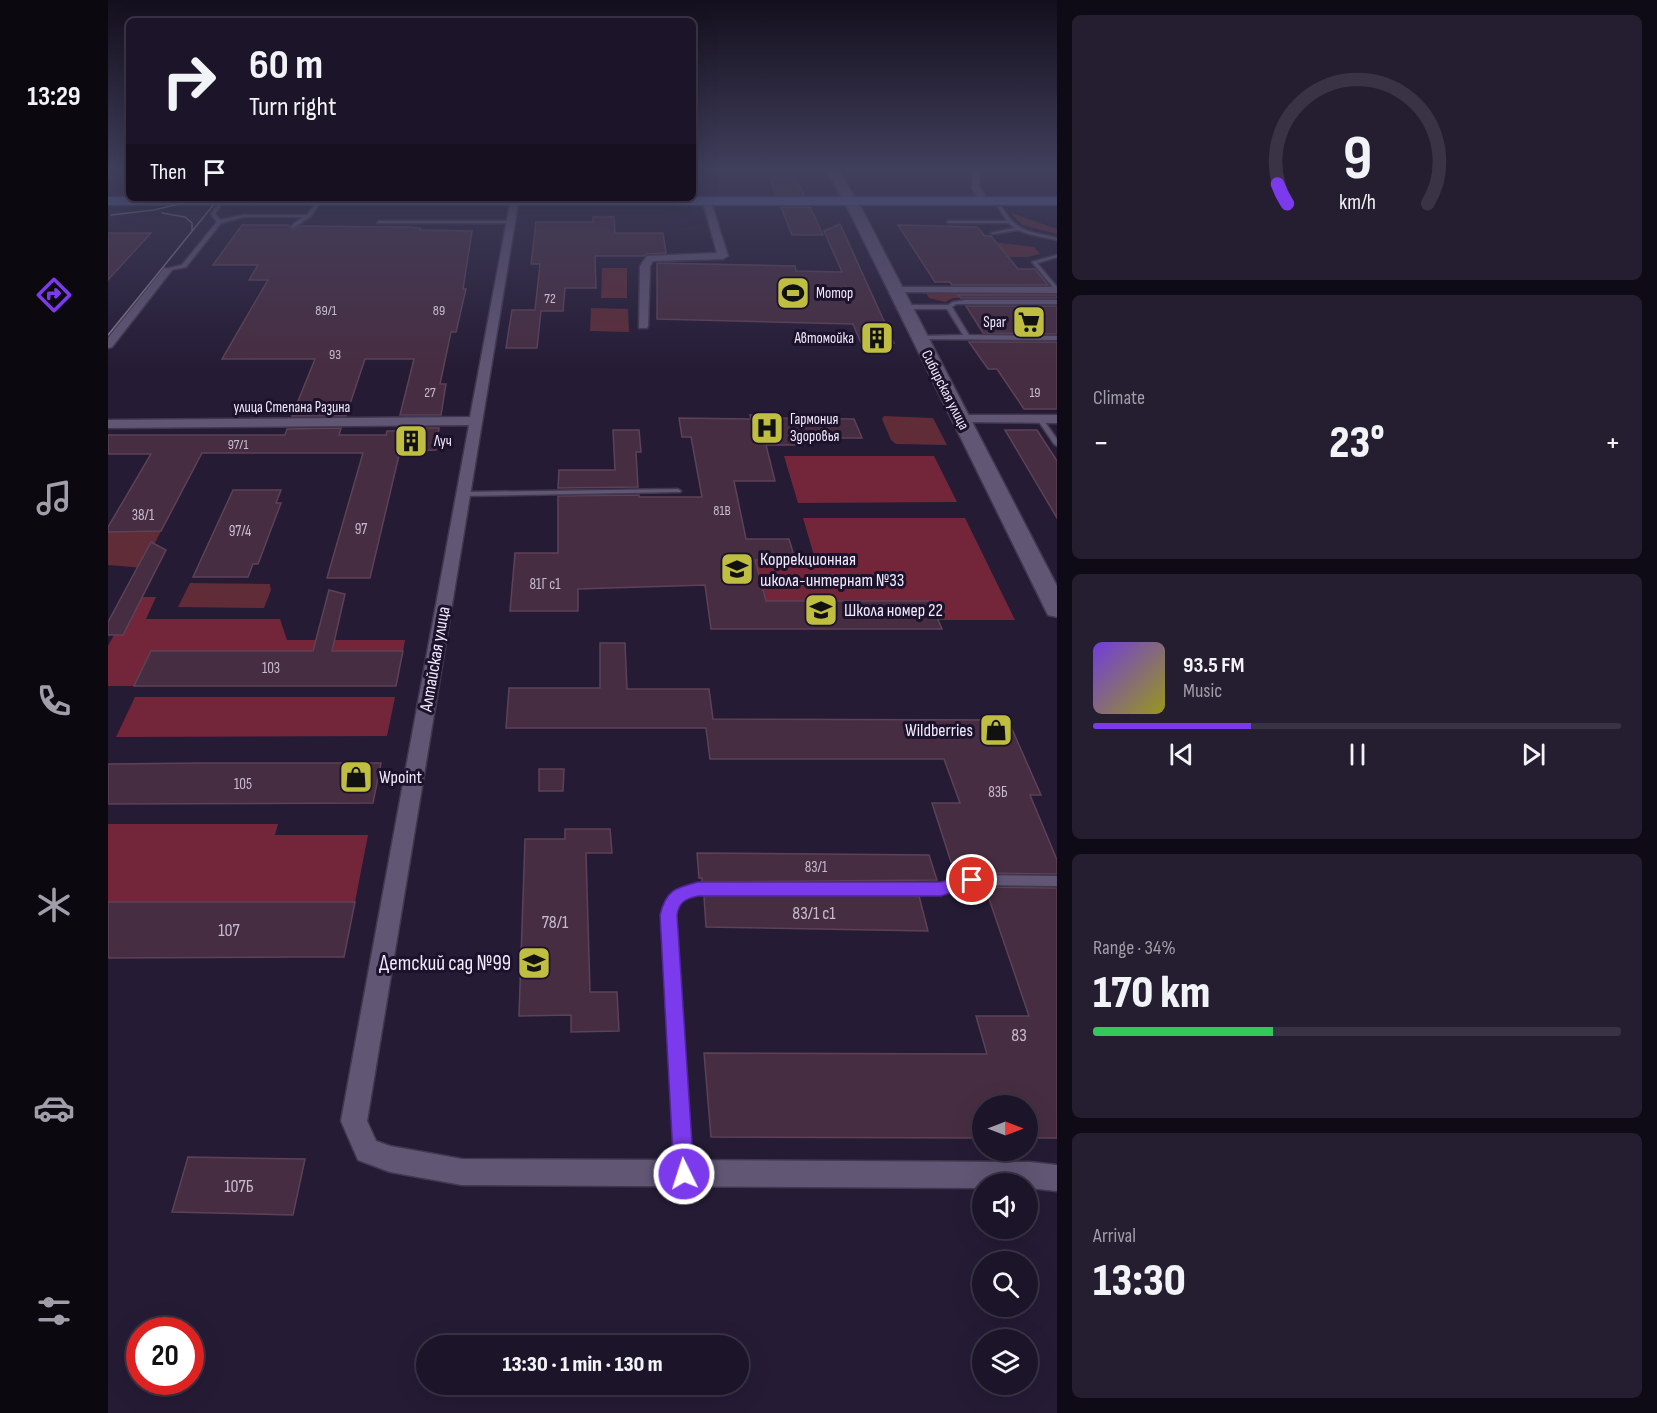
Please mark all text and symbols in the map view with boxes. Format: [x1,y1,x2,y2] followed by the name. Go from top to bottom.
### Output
[249,40,323,91] text: 60 m
[150,42,228,120] icon: right
[27,81,81,113] text: 13:29
[249,91,336,123] text: Turn right
[1342,122,1372,197] text: 9
[198,156,231,189] icon: arrive
[150,159,186,186] text: Then
[1338,191,1376,216] text: km/h
[33,274,75,316] icon: directions
[775,275,811,311] sports icon: Мотор
[816,284,853,303] place label: Мотор
[544,290,556,307] house number: 72
[315,302,337,319] house number: 89/1
[433,302,445,319] house number: 89
[1011,304,1047,340] supermarket icon: Spar
[983,313,1007,332] place label: Spar
[859,320,895,356] building icon: Автомойка
[793,329,854,348] place label: Автомойка
[329,346,341,363] house number: 93
[917,347,973,433] street label: Сибирская улица
[424,384,436,401] house number: 27
[1029,384,1041,401] house number: 19
[1093,386,1145,410] text: Climate
[234,398,351,417] street label: улица Степана Разина
[749,410,785,446] hospital icon: Гармония Здоровья
[790,410,839,446] place label: Гармония Здоровья
[1329,416,1385,471] text: 23°
[393,423,429,459] building icon: Луч
[1093,423,1109,463] text: −
[1605,423,1621,463] text: +
[433,432,452,451] place label: Луч
[228,436,248,453] house number: 97/1
[33,477,75,519] icon: music
[713,502,731,519] house number: 81В
[132,506,155,525] house number: 38/1
[355,520,367,539] house number: 97
[229,522,251,541] house number: 97/4
[760,549,904,591] place label: Коррекционная школа-интернат №33
[719,551,755,587] school or university icon: Коррекционная школа-интернат №33
[529,575,561,594] house number: 81Г с1
[803,592,839,628] school or university icon: Школа номер 22
[844,600,943,621] place label: Школа номер 22
[415,605,455,714] street label: Алтайская улица
[1183,652,1245,679] text: 93.5 FM
[262,659,280,678] house number: 103
[1183,679,1222,703] text: Music
[33,680,75,722] icon: phone
[978,712,1014,748] shop icon: Wildberries
[905,720,973,741] place label: Wildberries
[1165,738,1198,771] icon: previous
[1341,738,1374,771] icon: pause
[1517,738,1550,771] icon: next
[338,759,374,795] shop icon: Wpoint
[379,767,423,788] place label: Wpoint
[234,775,252,794] house number: 105
[988,783,1008,802] house number: 83Б
[946,854,997,905] pin
[805,858,828,877] house number: 83/1
[955,863,988,896] icon: arrive
[33,884,75,926] icon: climate
[792,903,836,924] house number: 83/1 с1
[542,912,569,933] house number: 78/1
[218,920,241,941] house number: 107
[1093,936,1176,960] text: Range · 34%
[516,945,552,981] school or university icon: Детский сад №99
[379,951,511,976] place label: Детский сад №99
[1093,966,1210,1021] text: 170 km
[1011,1025,1027,1046] house number: 83
[33,1087,75,1129] icon: car
[972,1095,1038,1161] north arrow
[972,1095,1038,1395] map controls
[652,1142,716,1206] position arrow
[972,1173,1038,1239] button: sound
[224,1176,254,1197] house number: 107Б
[1093,1224,1136,1248] text: Arrival
[972,1251,1038,1317] button: search
[1093,1254,1186,1309] text: 13:30
[33,1290,75,1332] icon: filters
[126,1317,204,1395] speed limit sign: 20
[972,1329,1038,1395] button: layers
[502,1351,663,1378] text: 13:30 · 1 min · 130 m

